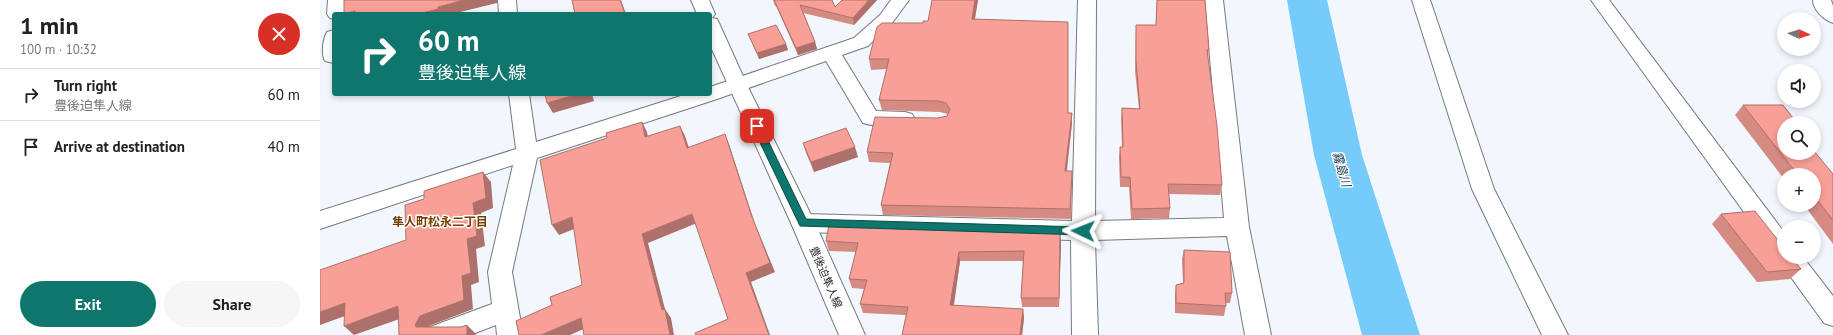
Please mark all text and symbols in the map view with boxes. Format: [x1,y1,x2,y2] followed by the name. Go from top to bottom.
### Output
[20,10,79,41] text: 1 min
[1777,12,1821,56] north arrow
[1777,12,1821,264] map controls
[258,13,300,55] button: close
[418,22,479,59] text: 60 m
[352,28,404,80] icon: right
[20,41,97,58] text: 100 m · 10:32
[418,61,526,84] text: 豊後迫隼人線
[1777,64,1821,108] button: sound
[54,76,117,95] text: Turn right
[20,84,42,106] icon: right
[267,85,300,104] text: 60 m
[54,97,132,114] text: 豊後迫隼人線
[740,109,774,143] pin
[746,115,768,137] icon: arrive
[1777,116,1821,160] button: search
[20,136,42,158] icon: arrive
[54,137,185,156] text: Arrive at destination
[267,137,300,156] text: 40 m
[1330,150,1355,190] water label: 霧島川
[1777,168,1821,212] button: +
[1062,210,1104,252] position arrow
[392,214,488,229] district label: 隼人町松永二丁目
[1777,220,1821,264] button: −
[807,244,845,310] street label: 豊後迫隼人線
[20,281,156,327] button: Exit
[164,281,300,327] button: Share

